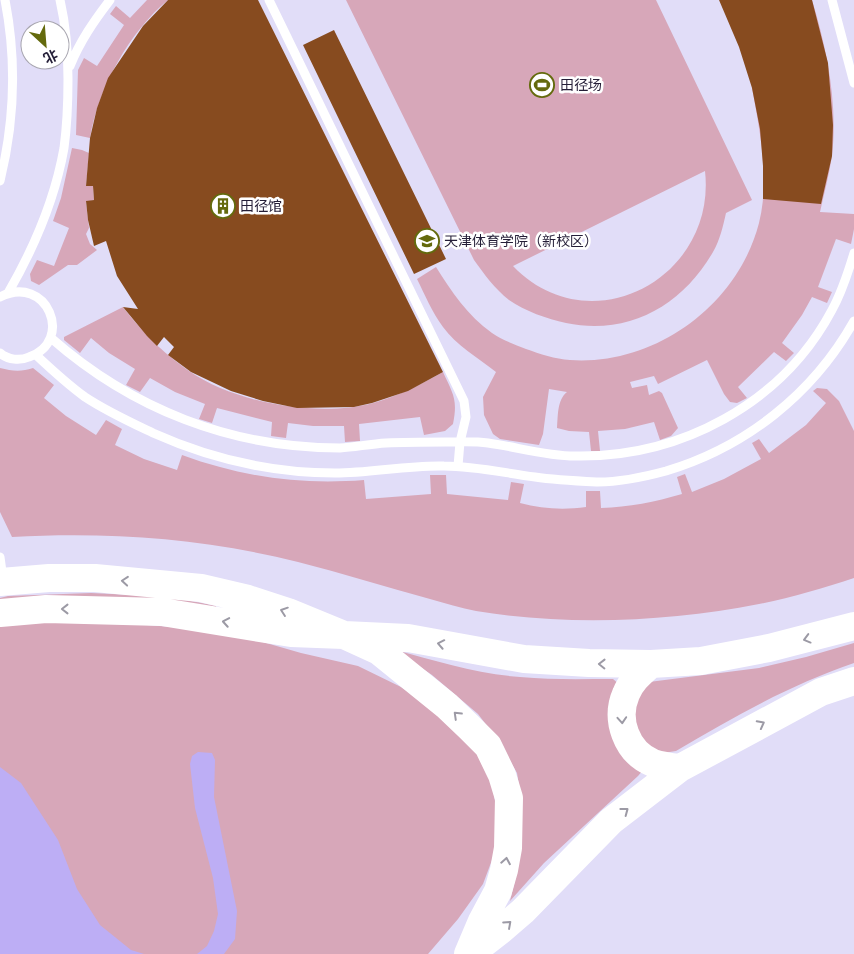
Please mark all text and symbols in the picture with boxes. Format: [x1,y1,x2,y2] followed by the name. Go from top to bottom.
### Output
[20,20,70,70] north arrow
[41,46,60,67] text: 北
[529,72,555,98] sports icon: 田径场
[560,77,602,93] place label: 田径场
[210,193,236,219] building icon: 田径馆
[240,198,282,214] place label: 田径馆
[414,228,440,254] school or university icon: 天津体育学院（新校区）
[444,233,598,249] place label: 天津体育学院（新校区）
[121,576,129,587] one-way arrow
[60,604,68,614] one-way arrow
[280,607,289,617] one-way arrow
[222,617,231,627] one-way arrow
[803,633,812,643] one-way arrow
[437,640,446,650] one-way arrow
[598,658,606,669] one-way arrow
[453,712,462,721] one-way arrow
[617,716,628,724] one-way arrow
[756,720,765,730] one-way arrow
[619,808,628,816] one-way arrow
[500,856,510,865] one-way arrow
[503,921,512,930] one-way arrow

